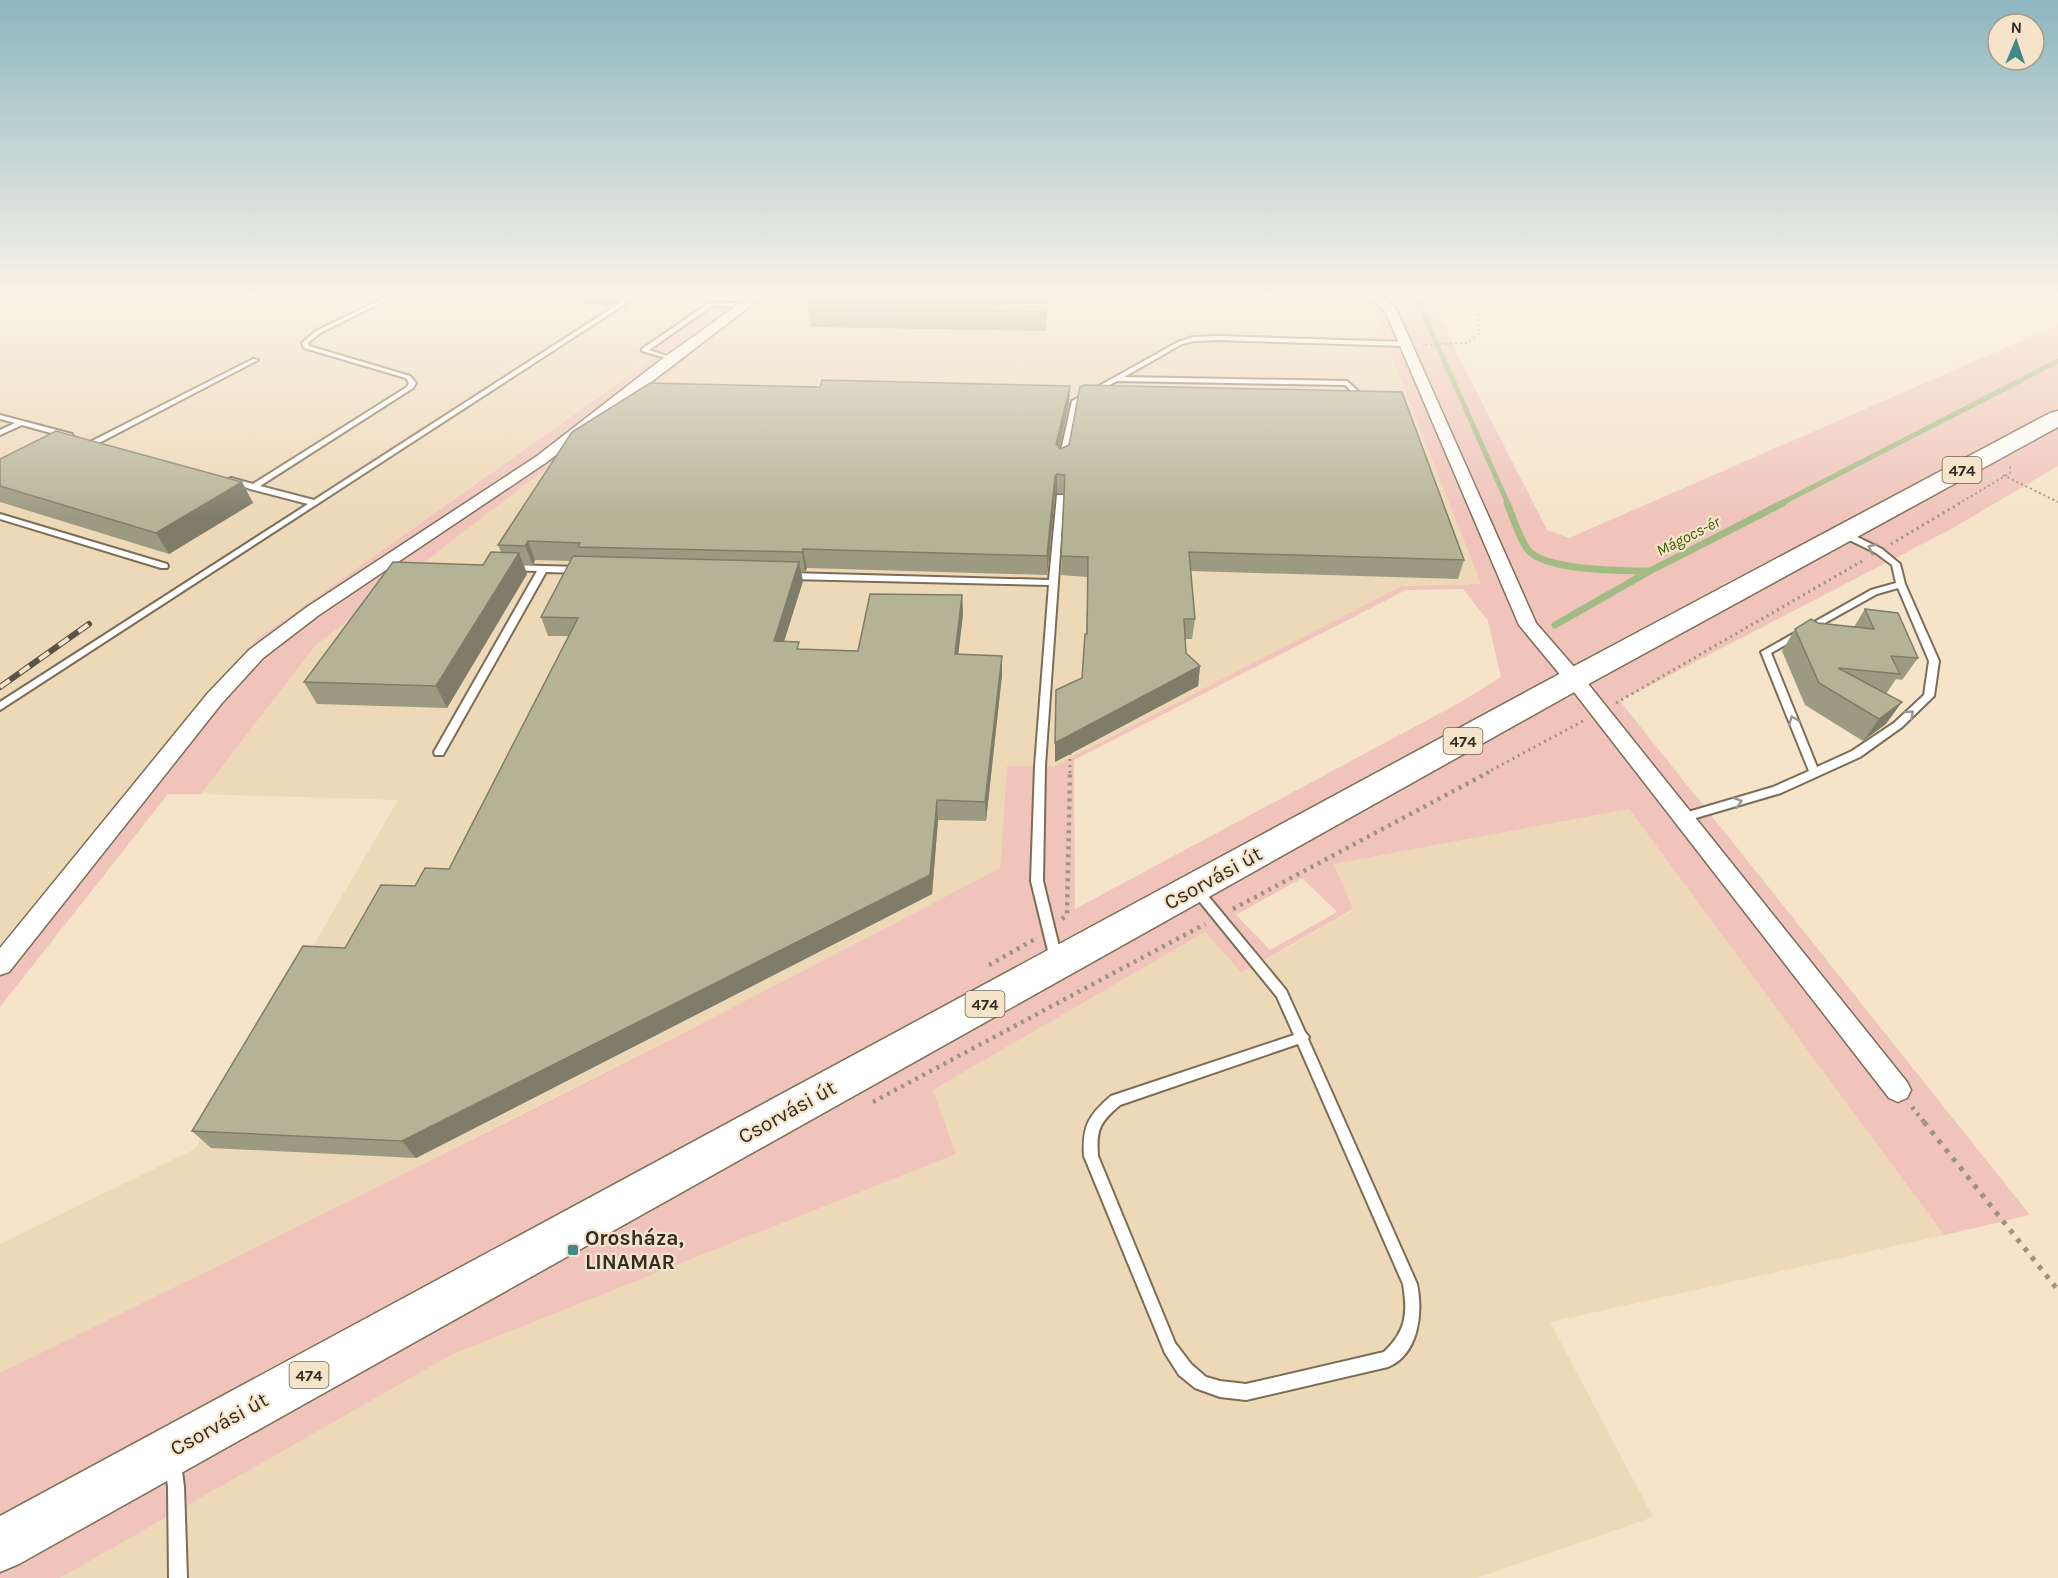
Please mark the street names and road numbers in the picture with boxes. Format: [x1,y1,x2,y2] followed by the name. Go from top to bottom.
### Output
[1942,457,1982,483] road number: 474
[1444,728,1482,754] road number: 474
[1160,841,1266,915] street label: Csorvási út
[966,991,1004,1017] road number: 474
[734,1075,840,1149] street label: Csorvási út
[290,1362,328,1388] road number: 474
[166,1387,272,1461] street label: Csorvási út

